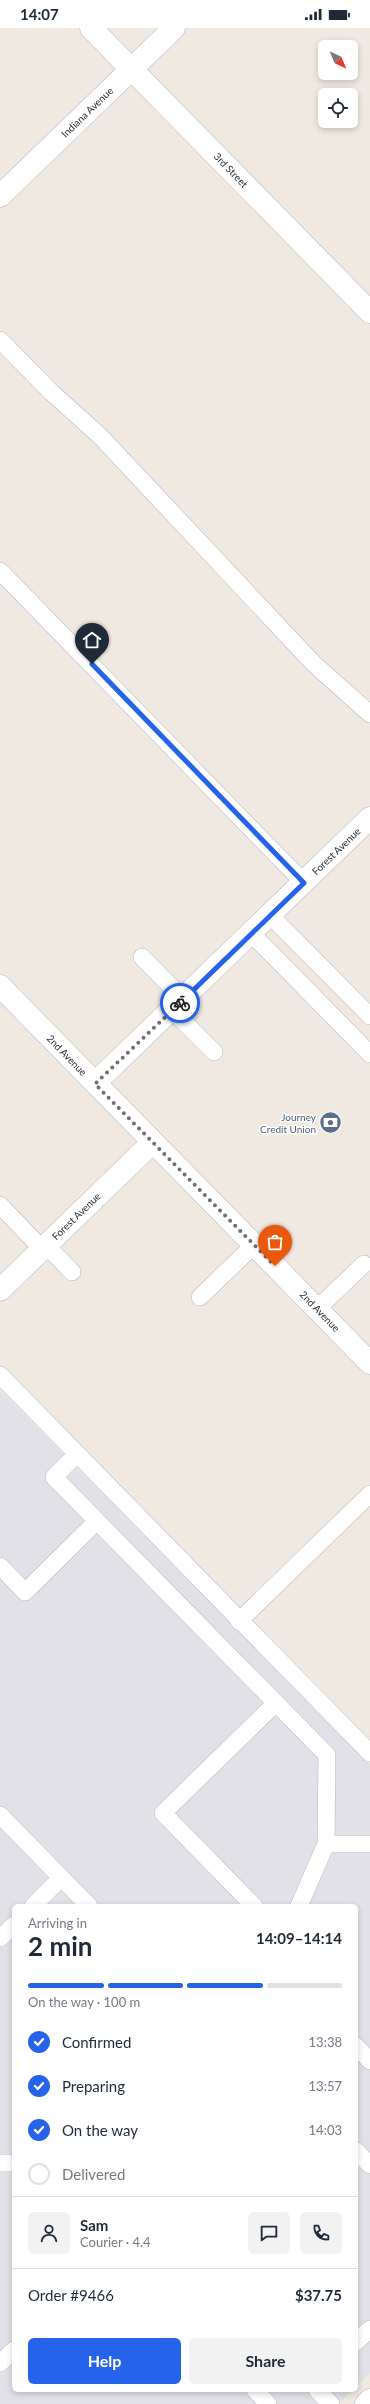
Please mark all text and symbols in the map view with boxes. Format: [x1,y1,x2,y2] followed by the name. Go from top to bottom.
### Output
[20,5,59,23] text: 14:07
[318,40,358,80] north arrow
[318,40,358,128] map controls
[59,84,115,140] street label: Indiana Avenue
[318,88,358,128] button: locate
[211,150,251,190] street label: 3rd Street
[75,623,109,664] pin
[81,629,103,651] icon: home
[309,825,363,877] street label: Forest Avenue
[160,983,200,1023] courier
[169,992,191,1014] icon: bike
[45,1032,89,1078] street label: 2nd Avenue
[318,1110,344,1136] bank icon: Journey Credit Union
[260,1111,317,1135] place label: Journey Credit Union
[49,1190,103,1242] street label: Forest Avenue
[258,1225,292,1266] pin
[264,1231,286,1253] icon: bag
[298,1288,342,1334] street label: 2nd Avenue
[28,1915,87,1931] text: Arriving in
[256,1929,342,1947] text: 14:09–14:14
[28,1930,92,1962] text: 2 min
[28,1994,140,2010] text: On the way · 100 m
[28,2031,50,2053] icon: check
[62,2033,131,2051] text: Confirmed
[309,2034,342,2050] text: 13:38
[28,2075,50,2097] icon: check
[62,2077,125,2095] text: Preparing
[309,2078,342,2094] text: 13:57
[28,2119,50,2141] icon: check
[62,2121,138,2139] text: On the way
[309,2122,342,2138] text: 14:03
[62,2165,125,2183] text: Delivered
[28,2212,70,2254] button: person
[248,2212,290,2254] button: chat
[300,2212,342,2254] button: phone
[80,2216,108,2234] text: Sam
[80,2234,151,2250] text: Courier · 4.4
[28,2286,114,2304] text: Order #9466
[295,2286,342,2304] text: $37.75
[28,2338,181,2384] button: Help
[189,2338,342,2384] button: Share

